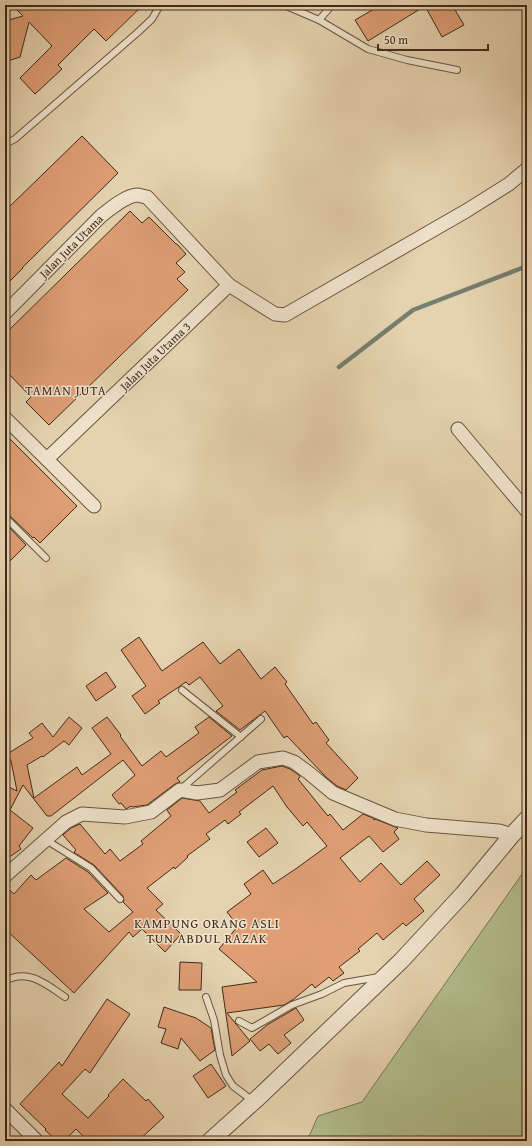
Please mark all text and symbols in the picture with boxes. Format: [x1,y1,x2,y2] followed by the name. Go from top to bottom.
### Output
[378,26,488,52] scale bar
[384,31,408,48] text: 50 m
[34,210,107,283] street label: Jalan Juta Utama
[114,318,194,396] street label: Jalan Juta Utama 3
[25,381,107,400] district label: TAMAN JUTA
[134,914,280,948] district label: KAMPUNG ORANG ASLI TUN ABDUL RAZAK

